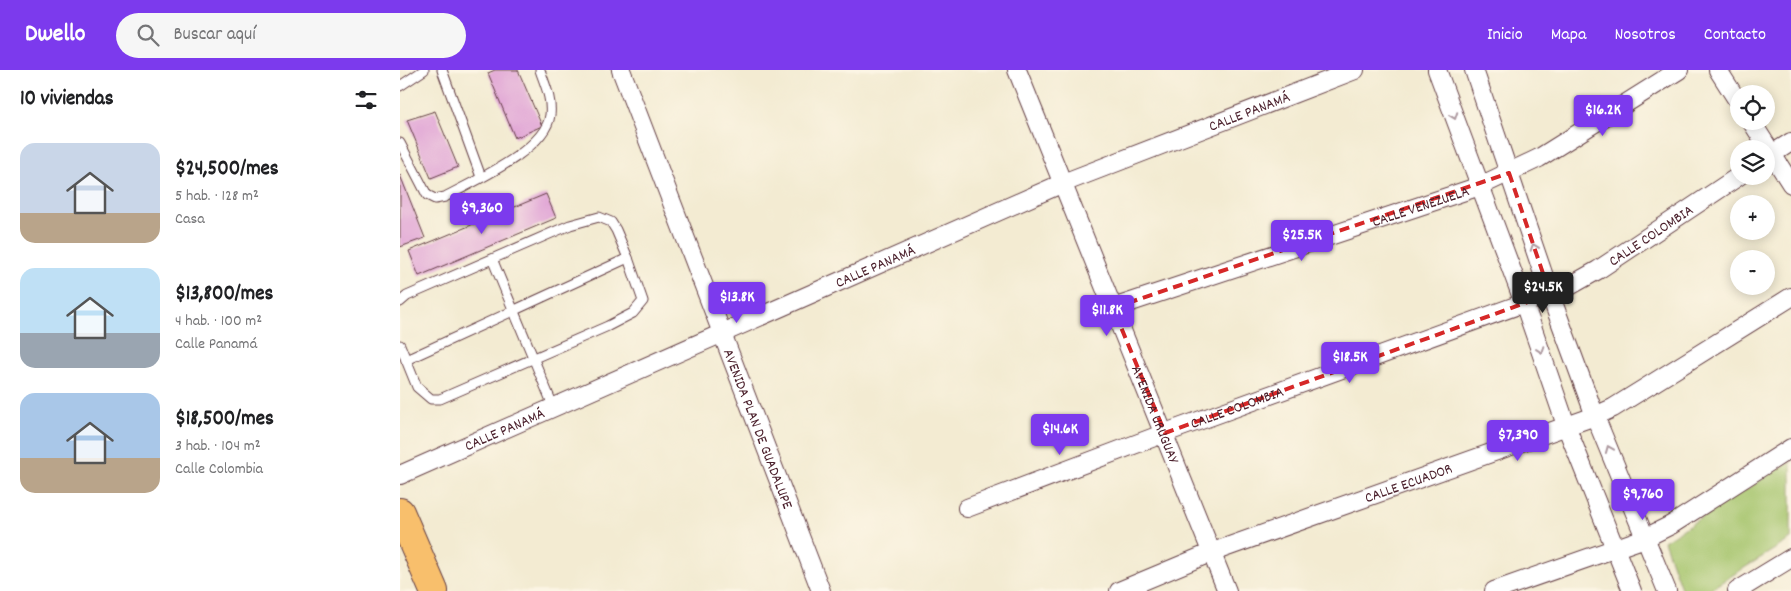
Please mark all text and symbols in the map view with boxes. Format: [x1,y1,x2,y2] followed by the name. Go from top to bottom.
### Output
[116,13,466,58] search box
[25,18,86,52] text: Dwello
[134,21,162,49] icon: search
[174,22,256,49] text: Buscar aquí
[1487,23,1523,48] text: Inicio
[1551,23,1586,48] text: Mapa
[1614,23,1676,48] text: Nosotros
[1704,23,1766,48] text: Contacto
[20,85,114,115] text: 10 viviendas
[1730,85,1775,295] map controls
[1730,85,1775,130] button: locate
[352,86,380,114] icon: filters
[1206,87,1294,139] street label: CALLE PANAMÁ
[1562,94,1644,137] pin: $16.2K
[1585,99,1621,122] text: $16.2K
[1448,111,1458,119] one-way arrow
[1730,140,1775,185] button: layers
[175,155,279,185] text: $24,500/mes
[60,163,120,223] icon: home
[1369,181,1473,234] street label: CALLE VENEZUELA
[175,185,259,208] text: 5 hab. · 128 m²
[441,192,523,235] pin: $9,360
[1730,195,1775,240] button: +
[461,197,503,220] text: $9,360
[1605,200,1698,273] street label: CALLE COLOMBIA
[175,208,205,231] text: Casa
[1261,220,1343,262] pin: $25.5K
[1282,224,1322,247] text: $25.5K
[832,240,919,295] street label: CALLE PANAMÁ
[1530,243,1540,252] one-way arrow
[1730,250,1775,295] button: −
[1502,272,1584,314] pin: $24.5K
[1523,276,1563,299] text: $24.5K
[175,280,273,310] text: $13,800/mes
[696,282,778,324] pin: $13.8K
[719,286,755,309] text: $13.8K
[60,288,120,348] icon: home
[1066,294,1148,337] pin: $11.8K
[1091,299,1123,322] text: $11.8K
[175,310,262,333] text: 4 hab. · 100 m²
[175,333,257,356] text: Calle Panamá
[1309,342,1391,384] pin: $18.5K
[716,346,797,513] street label: AVENIDA PLAN DE GUADALUPE
[1332,346,1368,369] text: $18.5K
[1535,346,1545,354] one-way arrow
[1124,363,1184,468] street label: AVENIDA URUGUAY
[1188,382,1287,436] street label: CALLE COLOMBIA
[462,404,549,458] street label: CALLE PANAMÁ
[175,405,274,435] text: $18,500/mes
[60,413,120,473] icon: home
[1019,414,1101,456] pin: $14.6K
[1042,418,1078,441] text: $14.6K
[1477,420,1559,462] pin: $7,390
[1498,424,1538,447] text: $7,390
[175,435,261,458] text: 3 hab. · 104 m²
[1604,445,1615,454] one-way arrow
[175,458,263,481] text: Calle Colombia
[1362,459,1456,510] street label: CALLE ECUADOR
[1602,478,1684,521] pin: $9,760
[1622,483,1664,506] text: $9,760

